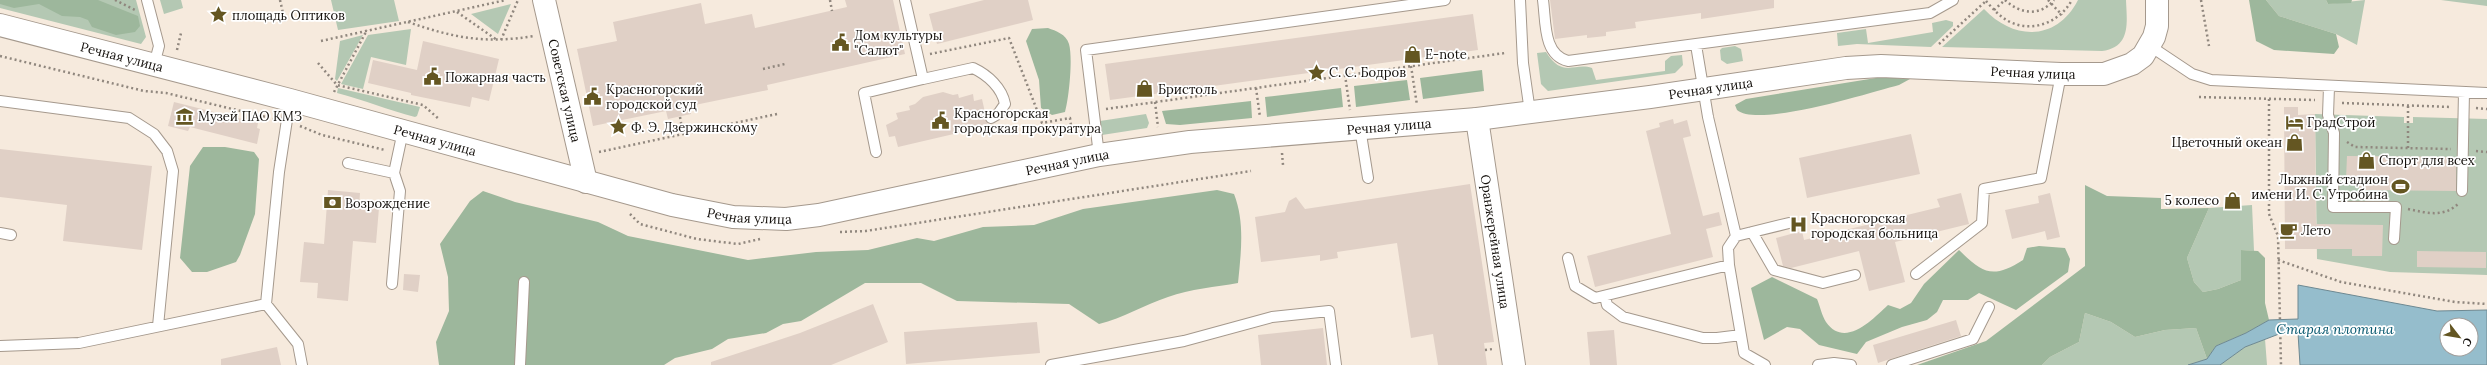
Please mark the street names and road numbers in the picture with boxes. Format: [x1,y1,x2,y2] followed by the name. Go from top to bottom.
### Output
[544,37,585,144] street label: Советская улица
[79,38,165,76] street label: Речная улица
[1990,63,2076,83] street label: Речная улица
[1667,74,1754,103] street label: Речная улица
[1346,115,1432,138] street label: Речная улица
[392,121,478,160] street label: Речная улица
[1024,146,1110,180] street label: Речная улица
[1476,173,1513,310] street label: Оранжерейная улица
[705,204,793,228] street label: Речная улица

